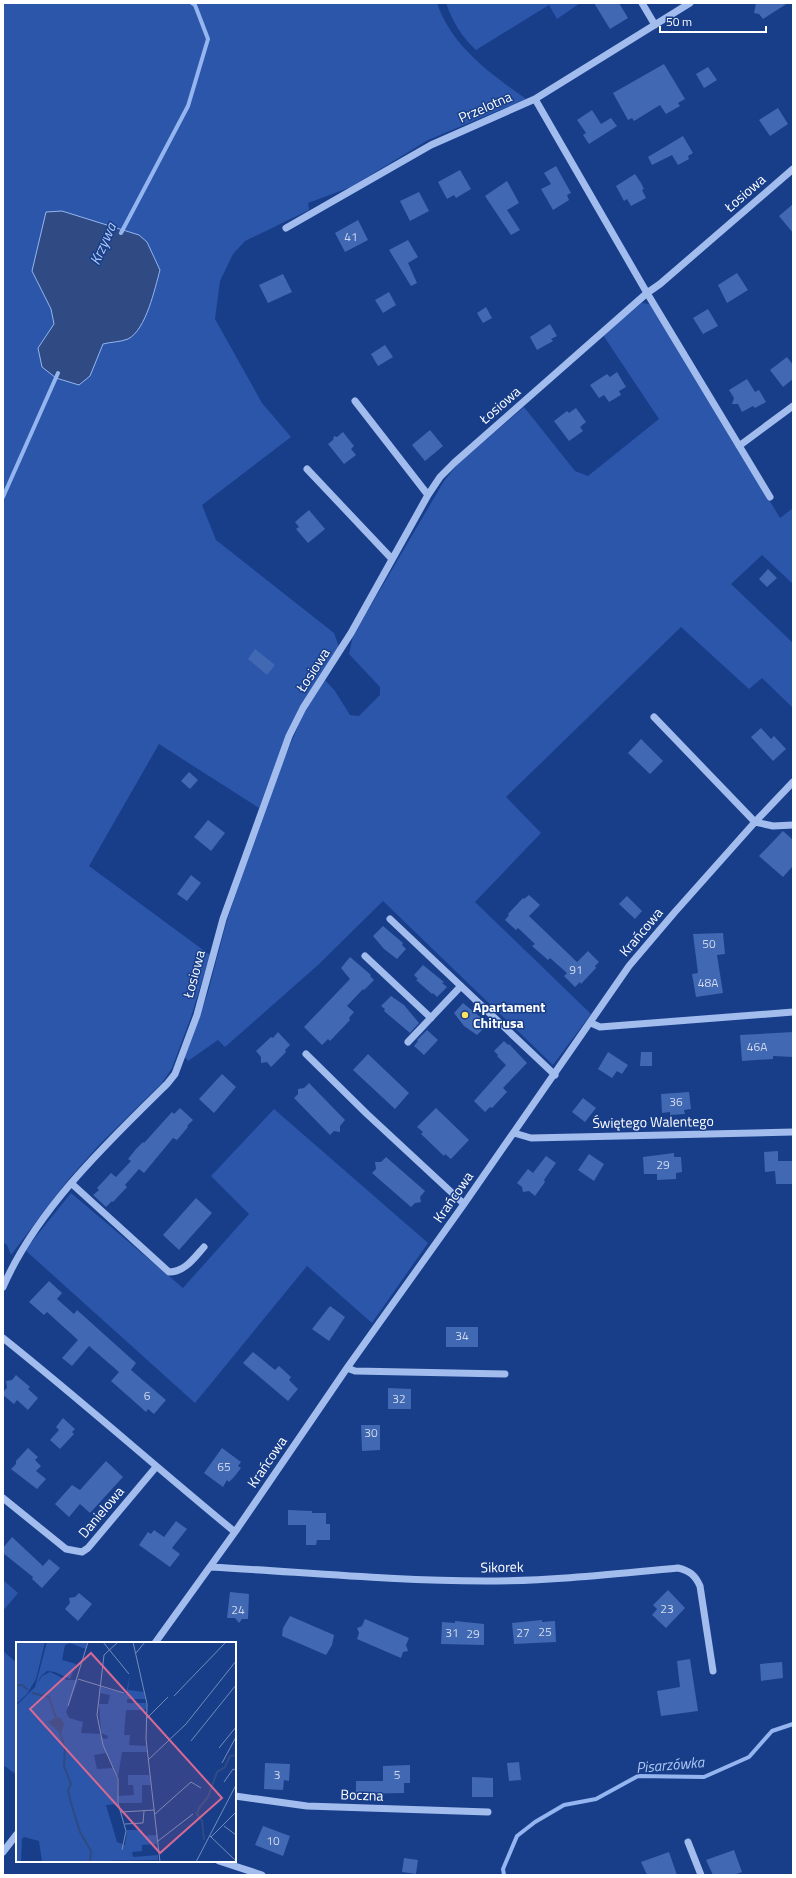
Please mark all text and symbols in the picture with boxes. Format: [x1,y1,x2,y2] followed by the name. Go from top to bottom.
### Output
[660,8,766,34] scale bar
[666,12,692,31] text: 50 m
[455,85,515,128] street label: Przelotna
[719,169,770,217] street label: Łosiowa
[83,218,123,269] water label: Krzywa
[344,227,358,246] house number: 41
[474,381,525,429] street label: Łosiowa
[290,644,335,697] street label: Łosiowa
[614,903,667,961] street label: Krańcowa
[702,934,716,953] house number: 50
[177,948,210,1001] street label: Łosiowa
[569,960,583,979] house number: 91
[698,973,718,992] house number: 48A
[473,996,545,1033] place label: Apartament Chitrusa
[460,1010,470,1020] marker: Apartament Chitrusa
[747,1037,767,1056] house number: 46A
[669,1092,683,1111] house number: 36
[592,1110,714,1133] street label: Świętego Walentego
[656,1155,670,1174] house number: 29
[427,1167,478,1227] street label: Krańcowa
[455,1326,469,1345] house number: 34
[144,1386,151,1405] house number: 6
[392,1389,406,1408] house number: 32
[364,1423,378,1442] house number: 30
[242,1432,292,1492] street label: Krańcowa
[217,1457,231,1476] house number: 65
[73,1481,129,1542] street label: Danielowa
[480,1556,524,1577] street label: Sikorek
[660,1599,674,1618] house number: 23
[231,1600,245,1619] house number: 24
[538,1622,552,1641] house number: 25
[445,1623,459,1642] house number: 31
[516,1623,530,1642] house number: 27
[466,1624,480,1643] house number: 29
[16,1642,236,1862] inset map
[635,1750,707,1779] water label: Pisarzówka
[274,1765,280,1784] house number: 3
[394,1765,401,1784] house number: 5
[340,1783,384,1806] street label: Boczna
[266,1831,280,1850] house number: 10

